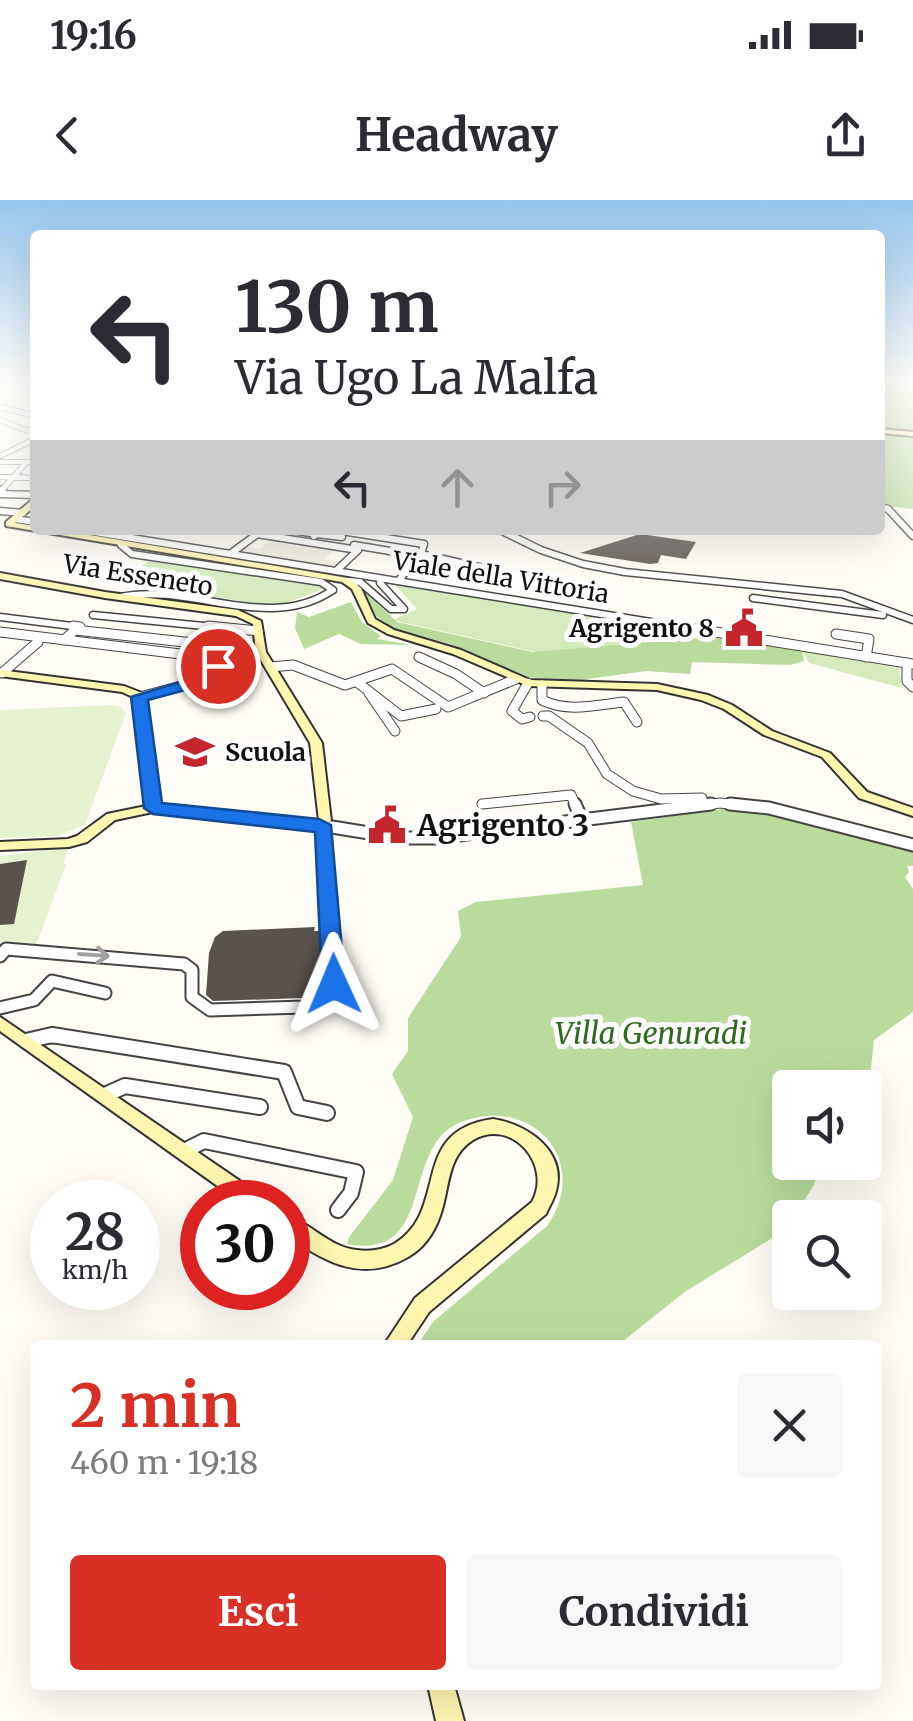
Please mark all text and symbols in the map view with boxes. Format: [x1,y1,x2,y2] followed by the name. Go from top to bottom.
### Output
[50,12,137,59] text: 19:16
[355,107,558,163] text: Headway
[40,108,95,163] icon: back
[818,108,873,163] icon: share
[235,263,439,351] text: 130 m
[70,270,200,400] icon: left
[235,350,598,406] text: Via Ugo La Malfa
[325,460,380,515] icon: left
[430,460,485,515] icon: ahead
[535,460,590,515] icon: right
[390,544,611,610] street label: Viale della Vittoria
[60,547,215,603] street label: Via Esseneto
[723,607,765,649] public building icon: Agrigento 8
[568,612,714,644] place label: Agrigento 8
[176,624,261,709] pin
[191,639,246,694] icon: arrive
[174,731,216,773] school or university icon: Scuola
[225,736,306,768] place label: Scuola
[366,804,408,846] public building icon: Agrigento 3
[416,806,589,844] place label: Agrigento 3
[282,932,386,1036] position arrow
[77,946,109,965] one-way arrow
[555,1014,747,1052] park label: Villa Genuradi
[772,1070,882,1310] map controls
[772,1070,882,1180] button: sound
[180,1180,310,1310] speed limit sign: 30
[772,1200,882,1310] button: search
[65,1201,125,1264] text: 28
[62,1254,128,1286] text: km/h
[70,1368,241,1443] text: 2 min
[737,1373,842,1478] button: close
[70,1443,258,1483] text: 460 m · 19:18
[70,1555,446,1670] button: Esci
[466,1555,842,1670] button: Condividi

